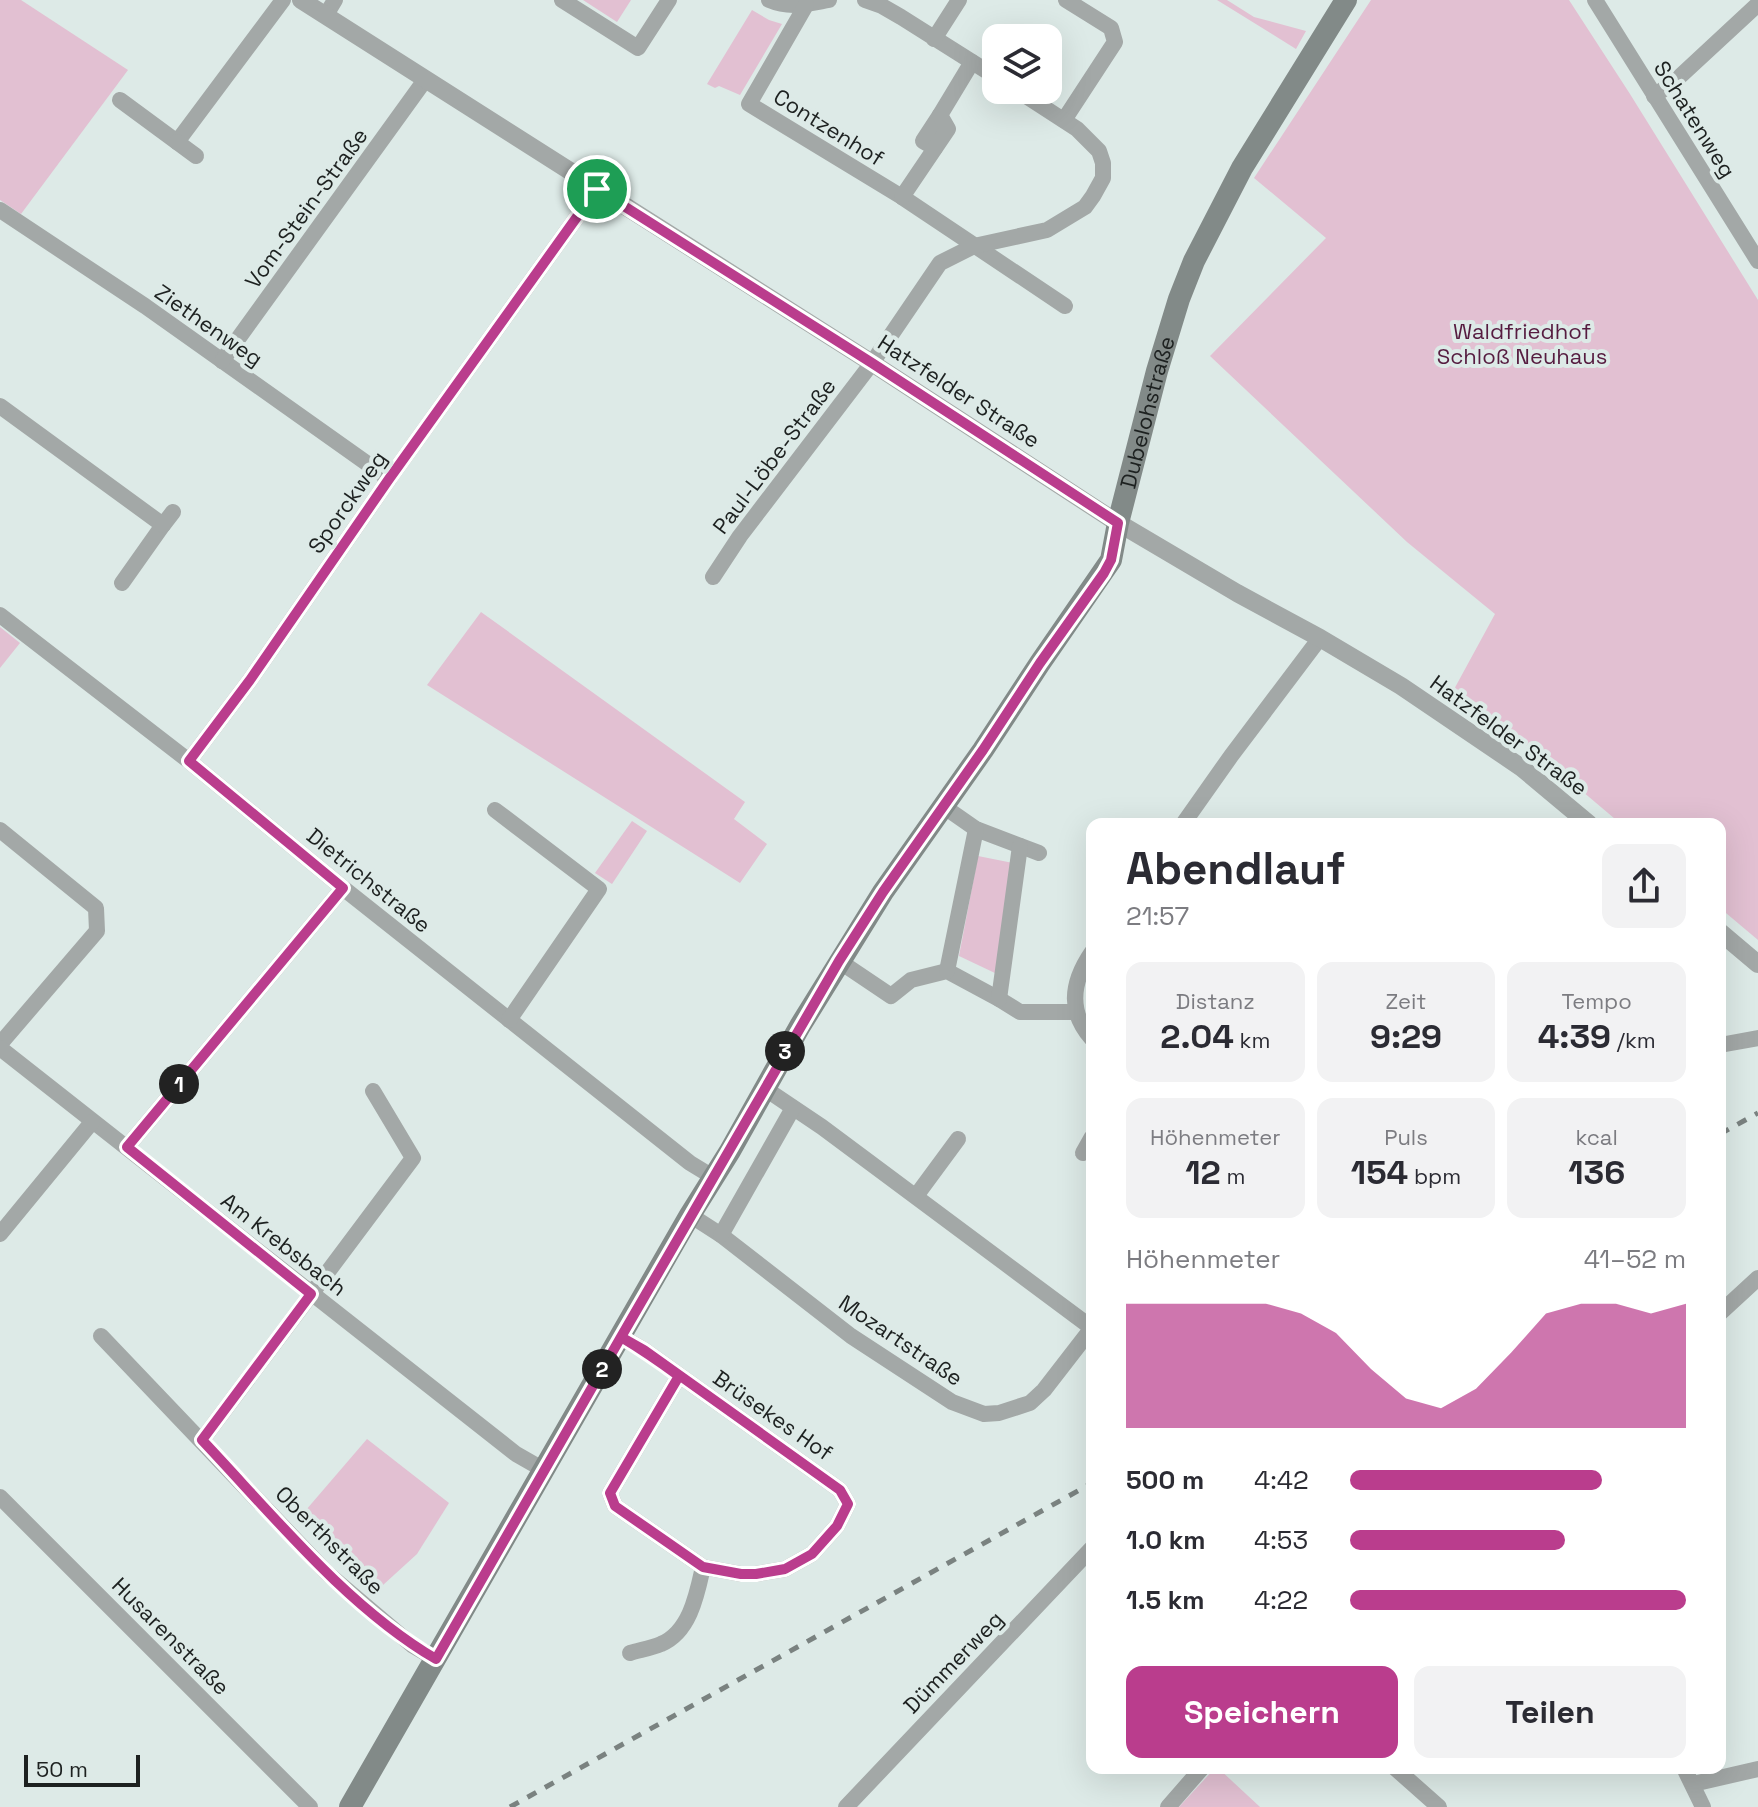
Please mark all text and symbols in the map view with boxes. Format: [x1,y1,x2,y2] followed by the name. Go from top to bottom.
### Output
[982,24,1062,104] map controls
[982,24,1062,104] button: layers
[1648,55,1742,183] street label: Schatenweg
[769,82,890,172] street label: Contzenhof
[238,122,374,294] street label: Vom-Stein-Straße
[563,155,631,223] pin
[575,167,619,211] icon: arrive
[150,278,268,372] street label: Ziethenweg
[1437,317,1607,370] park label: Waldfriedhof Schloß Neuhaus
[873,328,1045,454] street label: Hatzfelder Straße
[1113,333,1181,491] street label: Dubelohstraße
[706,373,842,539] street label: Paul-Löbe-Straße
[301,445,393,559] street label: Sporckweg
[1425,669,1593,801] street label: Hatzfelder Straße
[301,821,437,939] street label: Dietrichstraße
[1126,841,1345,897] text: Abendlauf
[1602,844,1686,928] button: share
[1126,899,1189,933] text: 21:57
[1176,987,1255,1015] text: Distanz
[1386,987,1426,1015] text: Zeit
[1561,987,1632,1015] text: Tempo
[1160,1015,1234,1058] text: 2.04
[1370,1015,1442,1058] text: 9:29
[1538,1015,1611,1058] text: 4:39
[1234,1026,1270,1054] text: km
[1611,1026,1656,1054] text: /km
[765,1031,805,1071] pin: 3
[778,1037,792,1065] text: 3
[159,1064,199,1104] pin: 1
[174,1070,184,1098] text: 1
[1150,1123,1281,1151] text: Höhenmeter
[1384,1123,1428,1151] text: Puls
[1575,1123,1618,1151] text: kcal
[1185,1151,1221,1194] text: 12
[1351,1151,1408,1194] text: 154
[1568,1151,1625,1194] text: 136
[1221,1162,1245,1190] text: m
[1408,1162,1461,1190] text: bpm
[216,1186,352,1302] street label: Am Krebsbach
[1126,1242,1280,1276] text: Höhenmeter
[1584,1242,1686,1276] text: 41–52 m
[834,1288,968,1392] street label: Mozartstraße
[582,1349,622,1389] pin: 2
[595,1355,609,1383] text: 2
[708,1363,838,1467] street label: Brüsekes Hof
[1126,1463,1204,1497] text: 500 m
[1254,1463,1309,1497] text: 4:42
[270,1480,390,1600] street label: Oberthstraße
[1126,1523,1206,1557] text: 1.0 km
[1254,1523,1308,1557] text: 4:53
[106,1571,236,1701] street label: Husarenstraße
[1126,1583,1205,1617] text: 1.5 km
[1254,1583,1308,1617] text: 4:22
[897,1605,1009,1719] street label: Dümmerweg
[1126,1666,1398,1758] button: Speichern
[1414,1666,1686,1758] button: Teilen
[24,1751,140,1787] scale bar
[36,1755,88,1783] text: 50 m

